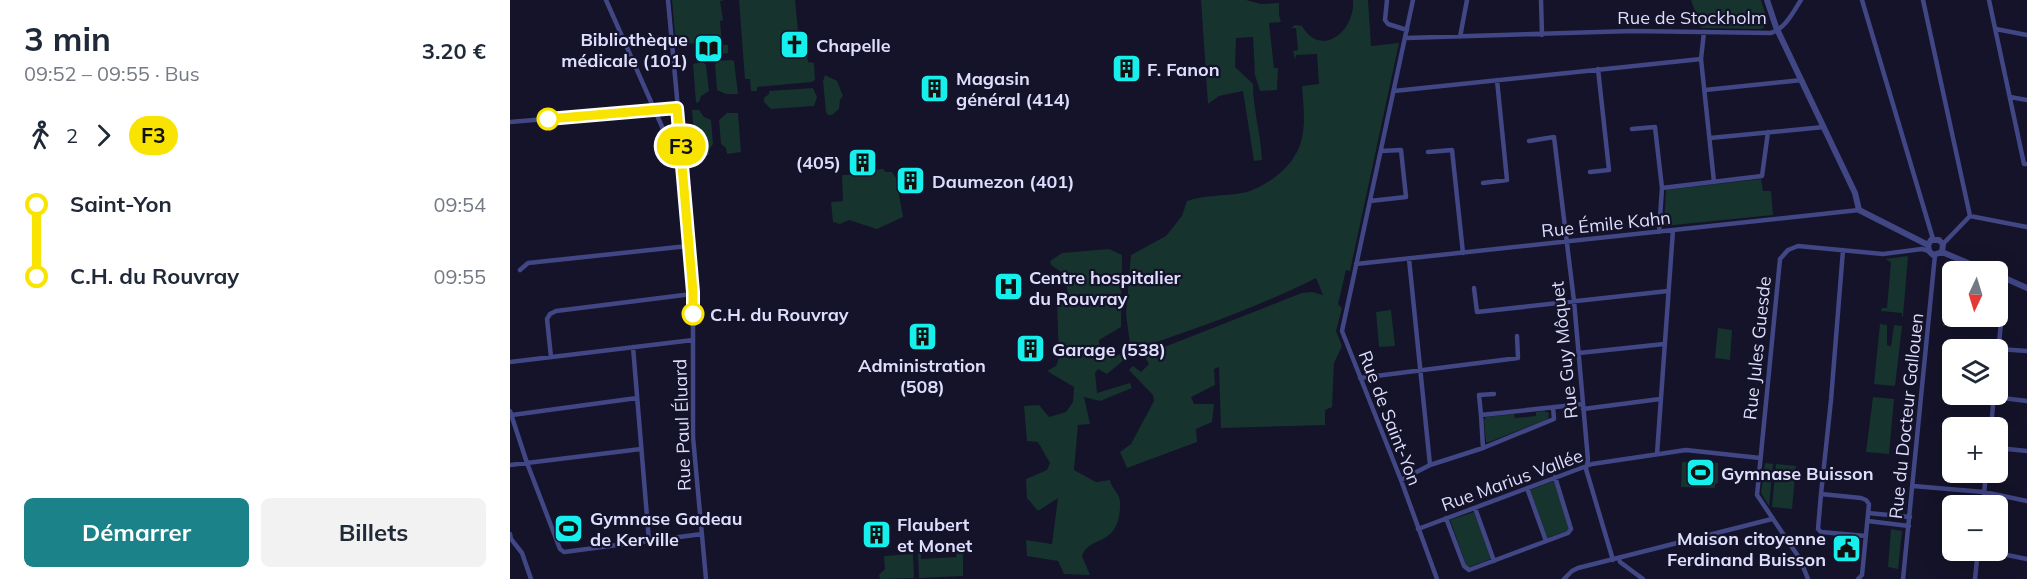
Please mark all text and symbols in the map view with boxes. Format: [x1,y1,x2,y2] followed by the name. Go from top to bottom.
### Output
[1617,6,1767,29] street label: Rue de Stockholm
[24,18,111,59] text: 3 min
[561,28,688,72] place label: Bibliothèque médicale (101)
[779,29,811,61] church icon: Chapelle
[693,33,725,65] library icon: Bibliothèque médicale (101)
[816,34,891,57] place label: Chapelle
[422,37,486,65] text: 3.20 €
[1110,53,1142,85] building icon: F. Fanon
[1147,58,1220,81] place label: F. Fanon
[24,61,200,86] text: 09:52 – 09:55 · Bus
[956,67,1071,111] place label: Magasin général (414)
[919,72,951,104] building icon: Magasin général (414)
[537,108,559,130] unlabelled marker
[24,119,57,152] icon: walk
[87,119,120,152] icon: forward
[141,122,166,148] text: F3
[66,123,78,148] text: 2
[654,126,708,166] line badge: F3
[669,133,693,159] text: F3
[846,146,878,178] building icon: (405)
[796,151,841,174] place label: (405)
[895,165,927,197] building icon: Daumezon (401)
[932,170,1074,193] place label: Daumezon (401)
[70,190,172,218] text: Saint-Yon
[433,192,486,217] text: 09:54
[1540,206,1672,242] street label: Rue Émile Kahn
[1942,261,2008,327] north arrow
[1942,261,2008,561] map controls
[70,262,239,290] text: C.H. du Rouvray
[433,264,486,289] text: 09:55
[1029,266,1182,310] place label: Centre hospitalier du Rouvray
[992,271,1024,303] hospital icon: Centre hospitalier du Rouvray
[1738,275,1776,421] street label: Rue Jules Guesde
[1545,280,1583,420] street label: Rue Guy Môquet
[682,303,704,325] marker: C.H. du Rouvray
[710,303,849,326] place label: C.H. du Rouvray
[1884,312,1928,520] street label: Rue du Docteur Gallouen
[906,320,938,352] building icon: Administration (508)
[1015,333,1047,365] building icon: Garage (538)
[1052,338,1166,361] place label: Garage (538)
[1942,339,2008,405] button: layers
[1354,347,1426,489] street label: Rue de Saint-Yon
[858,354,986,398] place label: Administration (508)
[668,359,696,491] street label: Rue Paul Éluard
[1942,417,2008,483] button: +
[1438,444,1586,516] street label: Rue Marius Vallée
[1684,457,1716,489] sports icon: Gymnase Buisson
[1721,462,1874,485] place label: Gymnase Buisson
[1942,495,2008,561] button: −
[24,498,249,567] button: Démarrer
[261,498,486,567] button: Billets
[590,507,743,551] place label: Gymnase Gadeau de Kerville
[553,512,585,544] sports icon: Gymnase Gadeau de Kerville
[897,513,973,557] place label: Flaubert et Monet
[860,518,892,550] building icon: Flaubert et Monet
[1667,527,1826,571] place label: Maison citoyenne Ferdinand Buisson
[1831,532,1863,564] public building icon: Maison citoyenne Ferdinand Buisson

